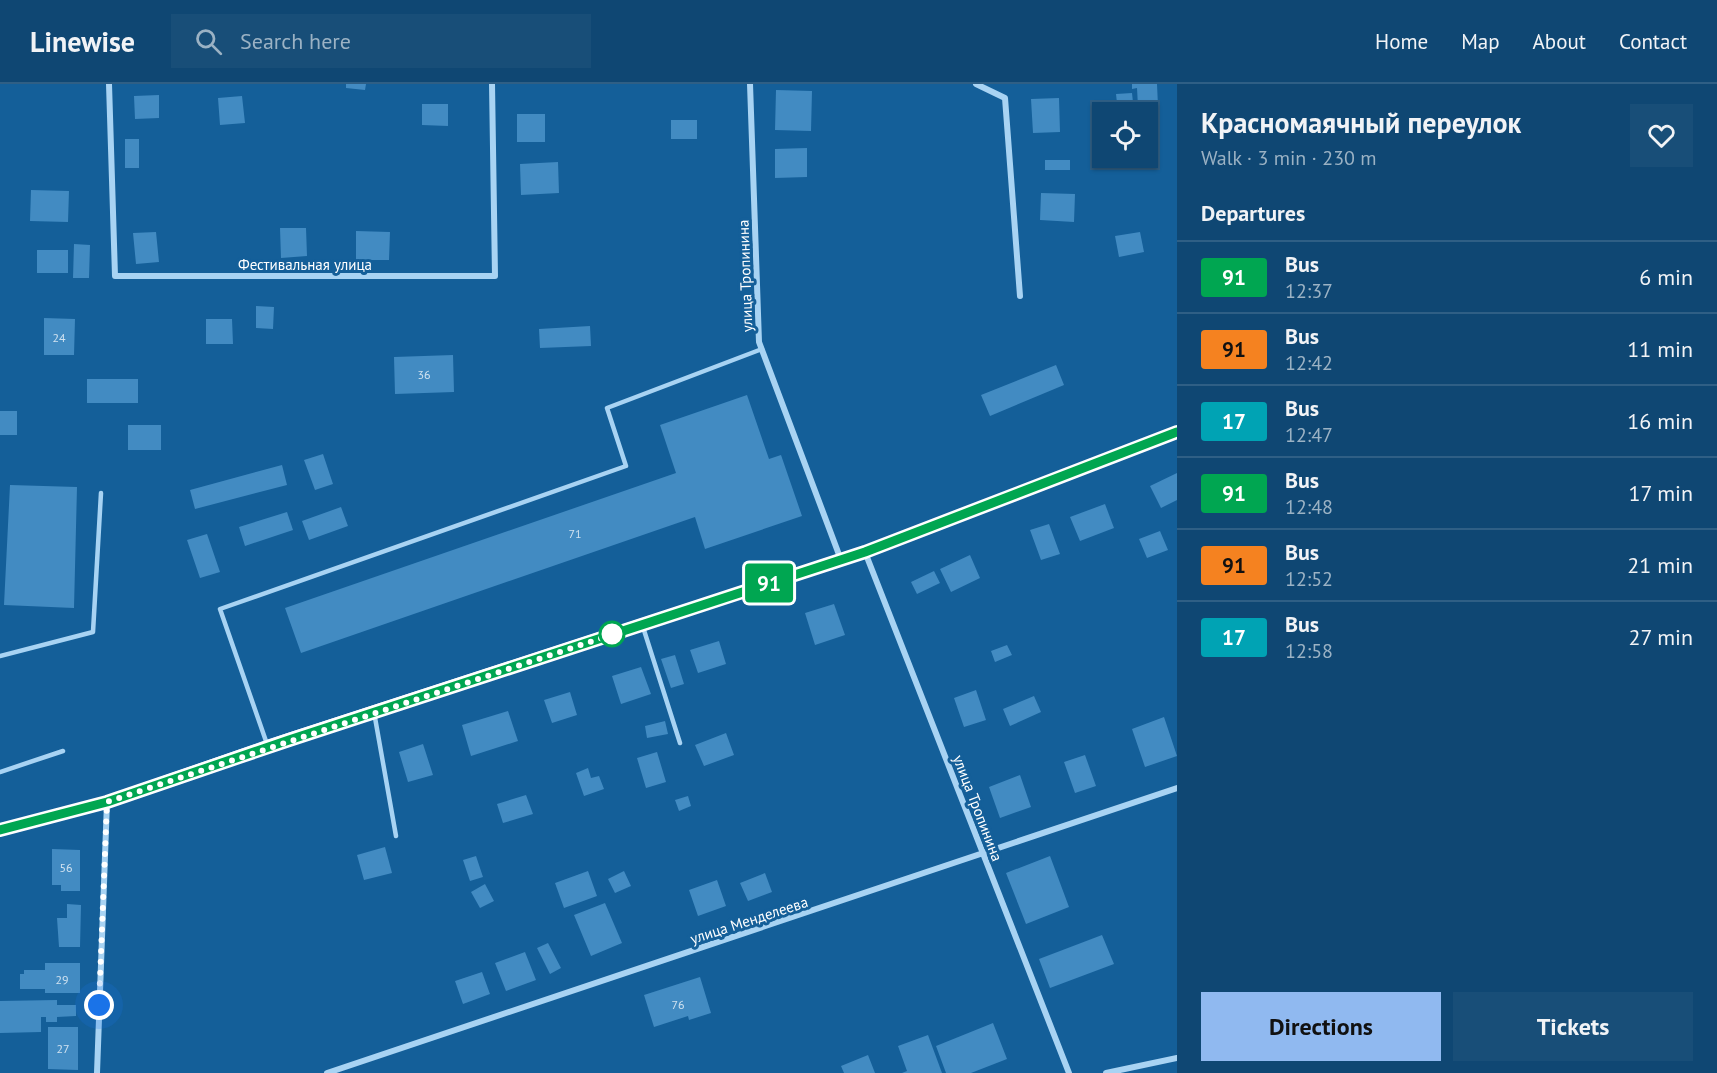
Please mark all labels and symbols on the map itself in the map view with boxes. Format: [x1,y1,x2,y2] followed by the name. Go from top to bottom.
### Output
[734,219,756,333] street label: улица Тропинина
[238,255,372,274] street label: Фестивальная улица
[52,330,66,345] house number: 24
[417,367,431,382] house number: 36
[568,526,582,541] house number: 71
[742,564,796,602] line badge: 91
[599,621,625,647] unlabelled marker
[949,752,1007,864] street label: улица Тропинина
[59,860,73,875] house number: 56
[688,892,810,948] street label: улица Менделеева
[55,972,69,987] house number: 29
[84,990,114,1020] your location
[671,997,685,1012] house number: 76
[56,1041,70,1056] house number: 27

